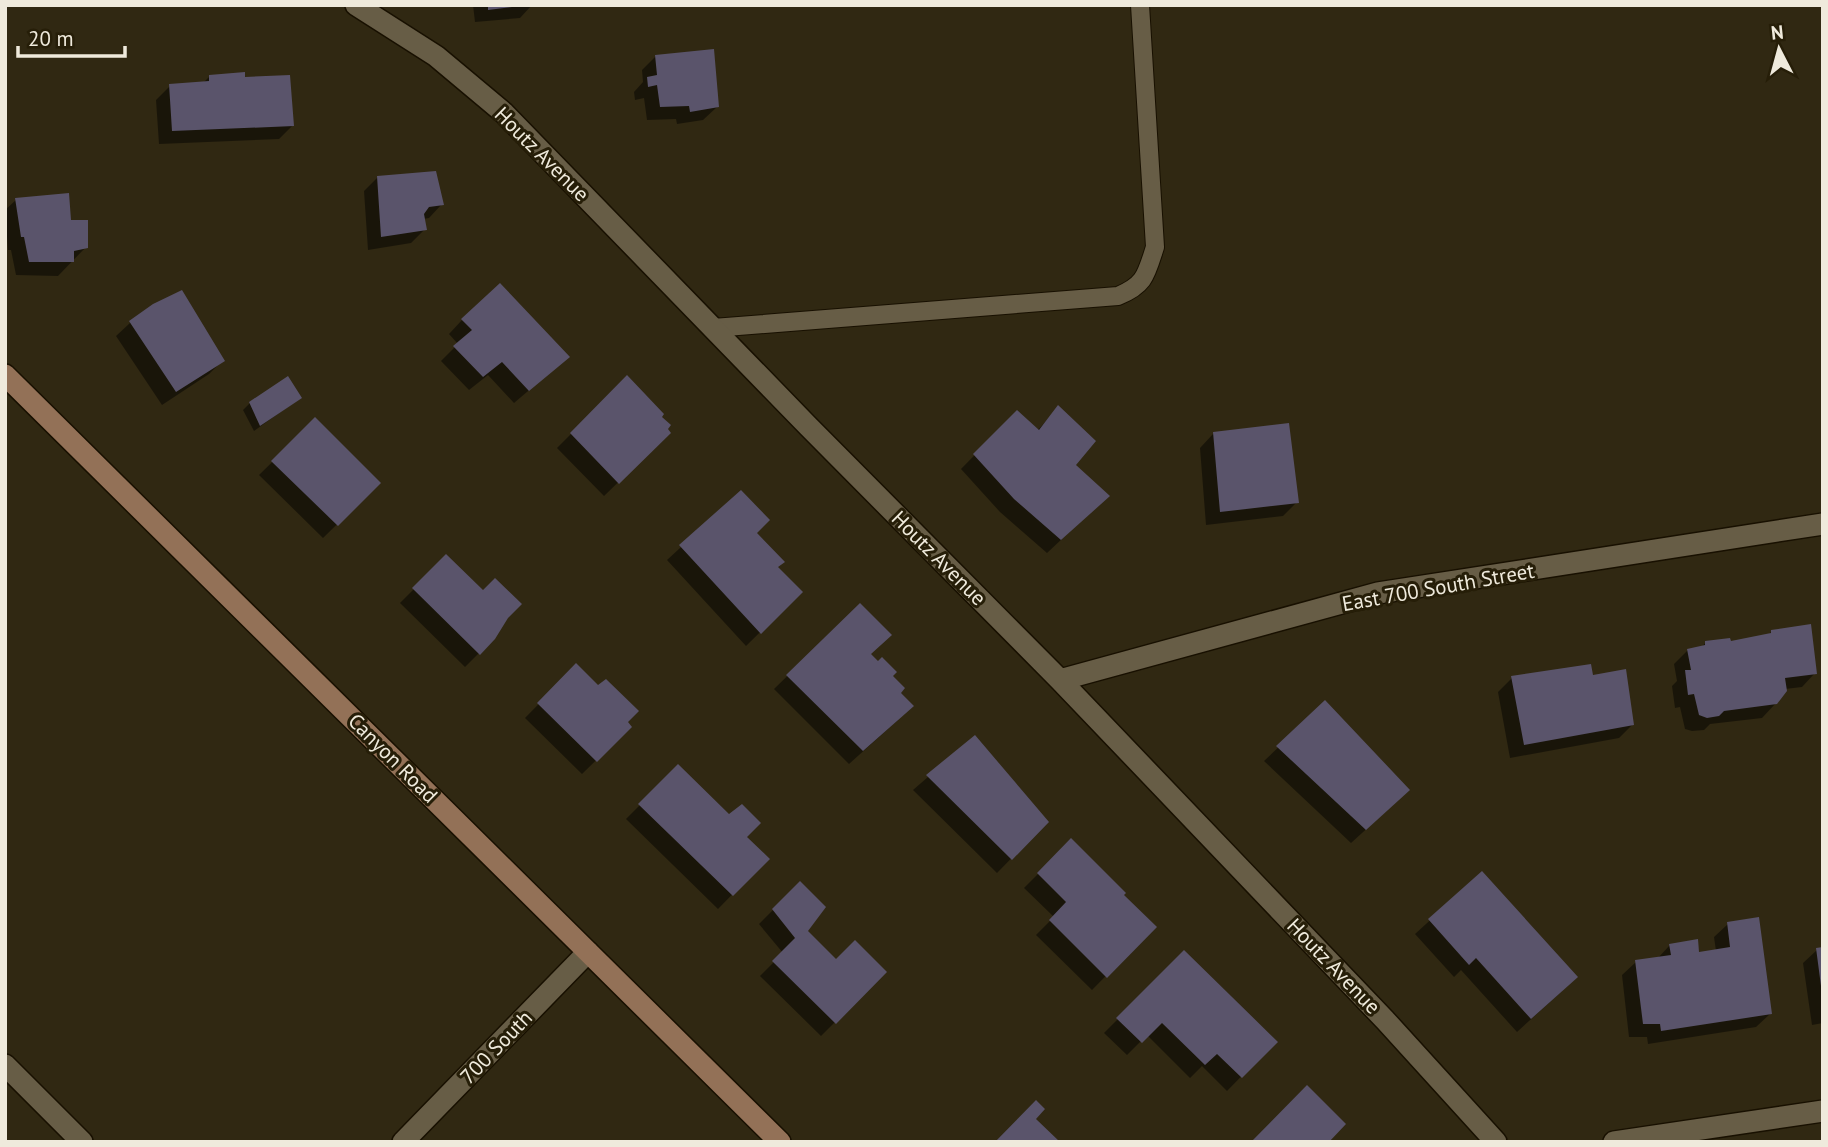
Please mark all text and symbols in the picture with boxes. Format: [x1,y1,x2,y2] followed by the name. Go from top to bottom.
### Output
[18,14,124,58] scale bar
[1744,14,1814,84] north arrow
[1770,20,1785,45] text: N
[28,25,74,52] text: 20 m
[489,101,595,207] street label: Houtz Avenue
[886,505,992,611] street label: Houtz Avenue
[1340,557,1536,617] street label: East 700 South Street
[342,707,444,809] street label: Canyon Road
[1282,912,1386,1020] street label: Houtz Avenue
[454,1004,538,1090] street label: 700 South

